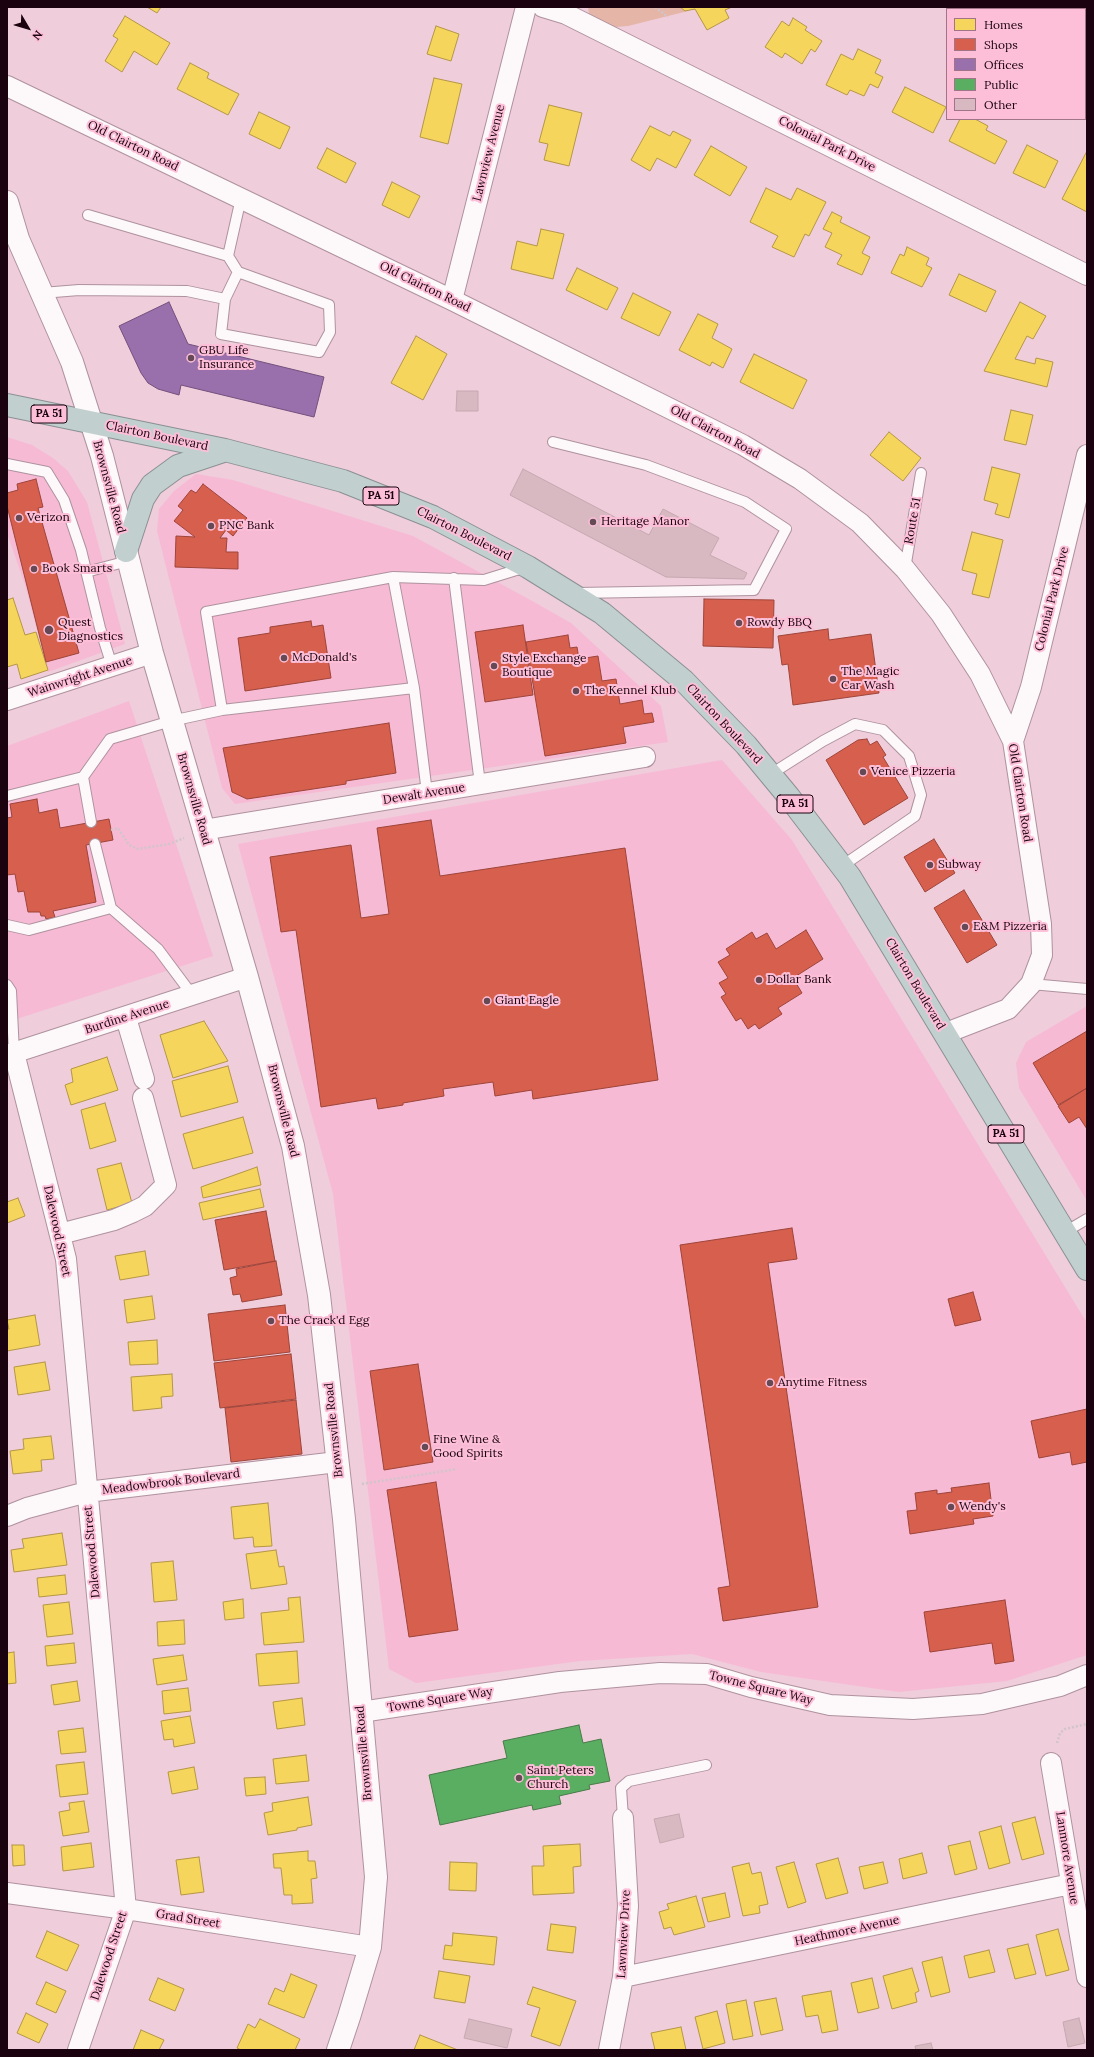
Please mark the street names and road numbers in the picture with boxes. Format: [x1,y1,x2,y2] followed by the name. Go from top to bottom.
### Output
[470,103,508,203] street label: Lawnview Avenue
[776,113,878,175] street label: Colonial Park Drive
[85,118,181,174] street label: Old Clairton Road
[377,259,473,315] street label: Old Clairton Road
[668,402,762,462] street label: Old Clairton Road
[31,405,67,423] road number: PA 51
[104,418,210,454] street label: Clairton Boulevard
[90,439,128,535] street label: Brownsville Road
[363,487,399,505] road number: PA 51
[902,497,924,545] street label: Route 51
[414,504,514,564] street label: Clairton Boulevard
[1032,545,1072,653] street label: Colonial Park Drive
[26,653,134,701] street label: Wainwright Avenue
[683,681,765,767] street label: Clairton Boulevard
[1005,743,1035,843] street label: Old Clairton Road
[174,751,214,847] street label: Brownsville Road
[382,780,466,808] street label: Dewalt Avenue
[777,795,813,813] road number: PA 51
[882,936,948,1032] street label: Clairton Boulevard
[83,997,171,1037] street label: Burdine Avenue
[264,1063,302,1159] street label: Brownsville Road
[988,1125,1024,1143] road number: PA 51
[40,1184,74,1278] street label: Dalewood Street
[322,1382,346,1478] street label: Brownsville Road
[101,1466,241,1498] street label: Meadowbrook Boulevard
[81,1505,103,1599] street label: Dalewood Street
[708,1668,814,1708] street label: Towne Square Way
[386,1685,494,1715] street label: Towne Square Way
[353,1705,375,1801] street label: Brownsville Road
[1053,1810,1081,1906] street label: Lanmore Avenue
[614,1889,634,1979] street label: Lawnview Drive
[155,1907,221,1931] street label: Grad Street
[88,1910,130,2002] street label: Dalewood Street
[793,1913,901,1949] street label: Heathmore Avenue

